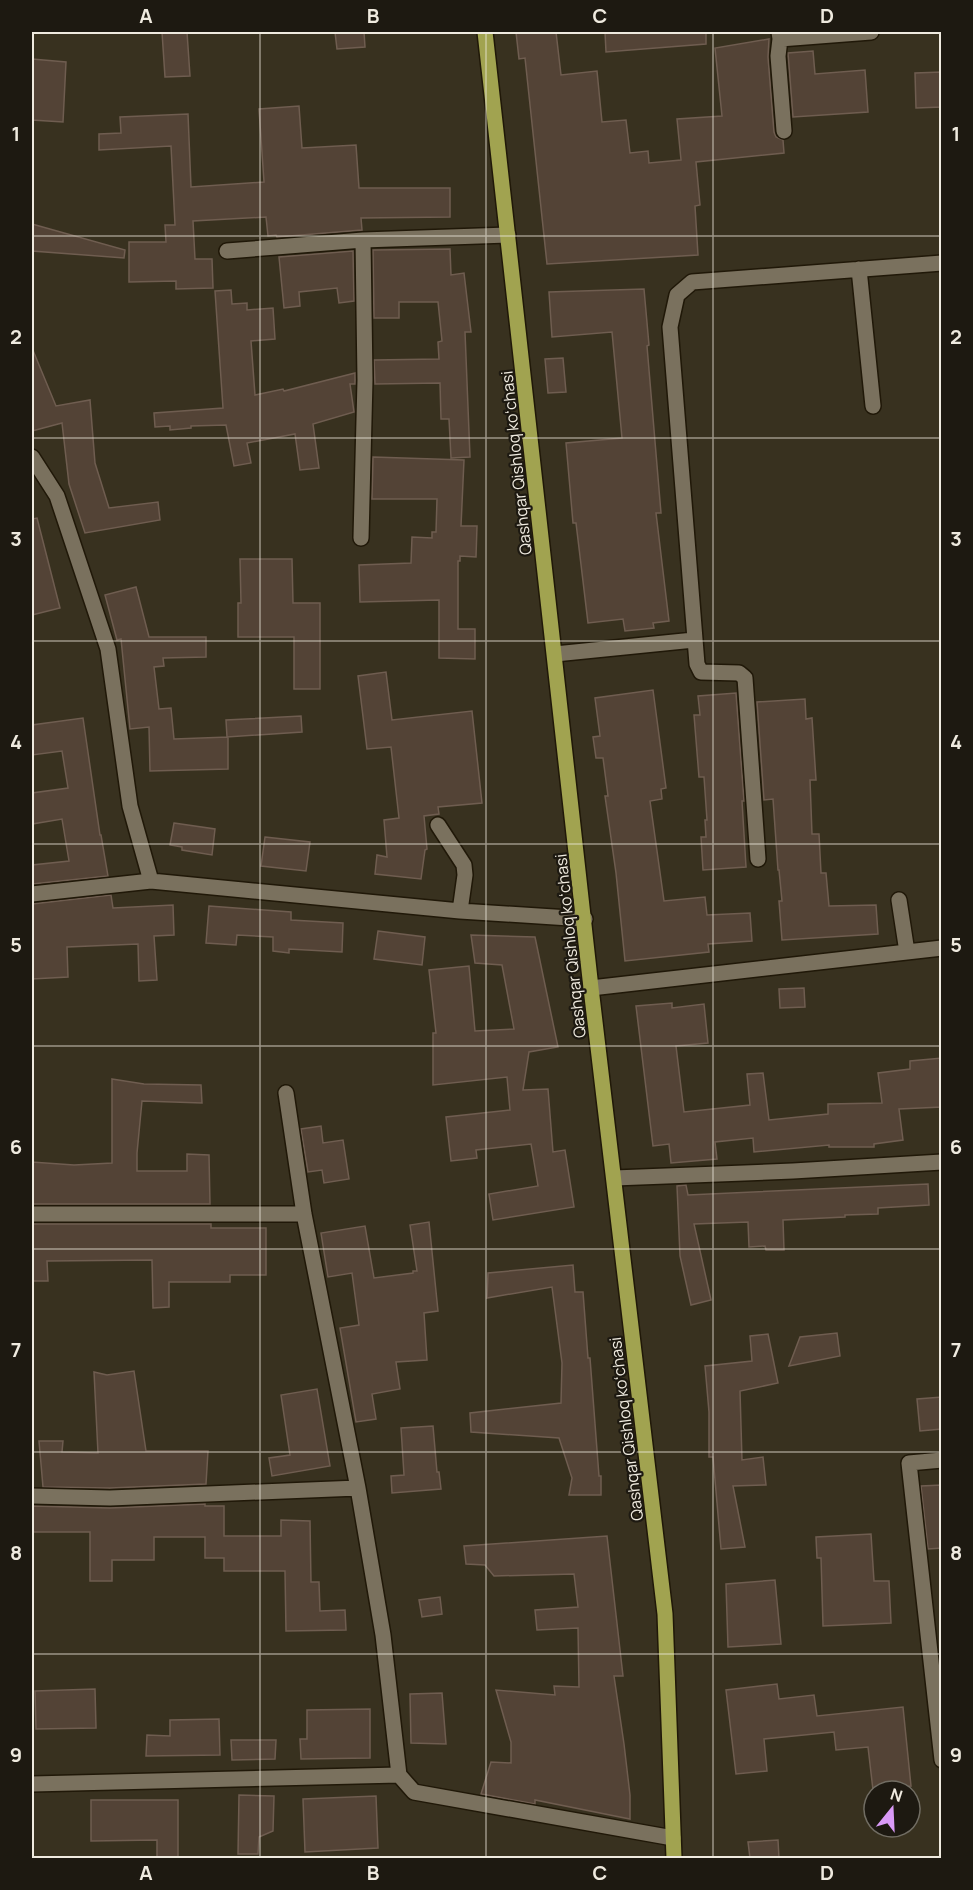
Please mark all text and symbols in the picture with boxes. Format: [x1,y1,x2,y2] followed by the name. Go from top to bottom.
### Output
[139,2,153,29] text: A
[367,2,380,29] text: B
[593,2,607,29] text: C
[820,2,834,29] text: D
[12,120,20,147] text: 1
[952,120,960,147] text: 1
[10,323,22,350] text: 2
[950,323,962,350] text: 2
[495,370,537,556] street label: Qashqar Qishloq koʻchasi
[10,525,22,552] text: 3
[950,525,962,552] text: 3
[10,728,22,755] text: 4
[950,728,962,755] text: 4
[549,853,591,1039] street label: Qashqar Qishloq koʻchasi
[10,931,22,958] text: 5
[950,931,962,958] text: 5
[10,1133,22,1160] text: 6
[950,1133,962,1160] text: 6
[11,1336,21,1363] text: 7
[604,1336,648,1522] street label: Qashqar Qishloq koʻchasi
[951,1336,961,1363] text: 7
[10,1539,22,1566] text: 8
[950,1539,962,1566] text: 8
[10,1741,22,1768] text: 9
[950,1741,962,1768] text: 9
[862,1779,922,1839] north arrow
[888,1782,906,1807] text: N
[139,1859,153,1886] text: A
[367,1859,380,1886] text: B
[593,1859,607,1886] text: C
[820,1859,834,1886] text: D

